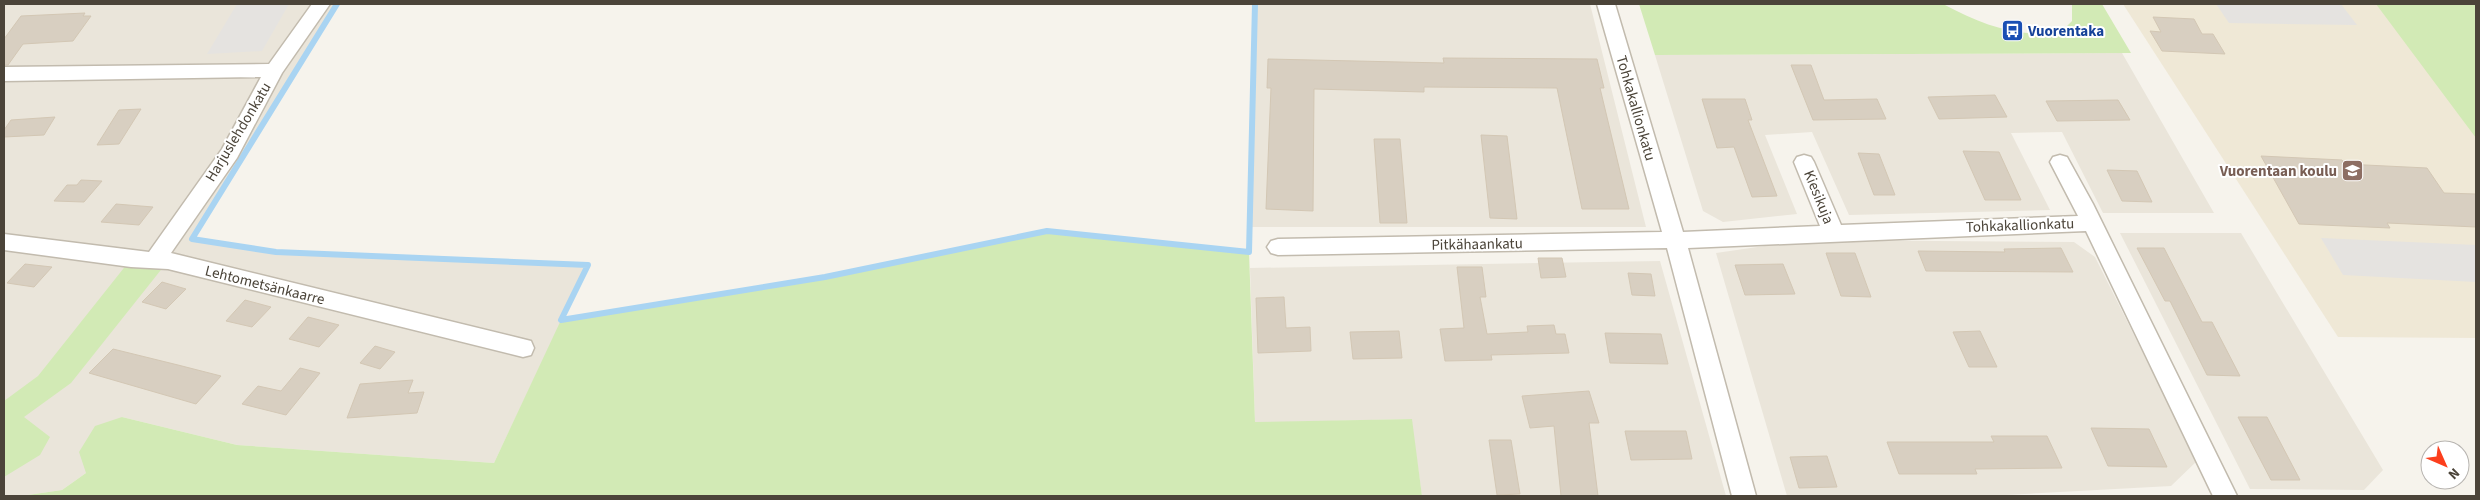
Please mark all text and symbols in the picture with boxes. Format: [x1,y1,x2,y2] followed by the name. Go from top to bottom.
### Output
[2000,19,2024,43] bus stop icon: Vuorentaka
[2027,21,2104,42] place label: Vuorentaka
[1610,53,1661,163] street label: Tohkakallionkatu
[200,79,276,186] street label: Harjuslehdonkatu
[2341,159,2365,183] school or university icon: Vuorentaan koulu
[2219,161,2337,182] place label: Vuorentaan koulu
[1798,167,1839,227] street label: Kiesikuja
[1965,213,2075,238] street label: Tohkakallionkatu
[1431,233,1523,256] street label: Pitkähaankatu
[203,260,327,310] street label: Lehtometsänkaarre
[2420,440,2470,490] north arrow
[2443,463,2464,484] text: N

